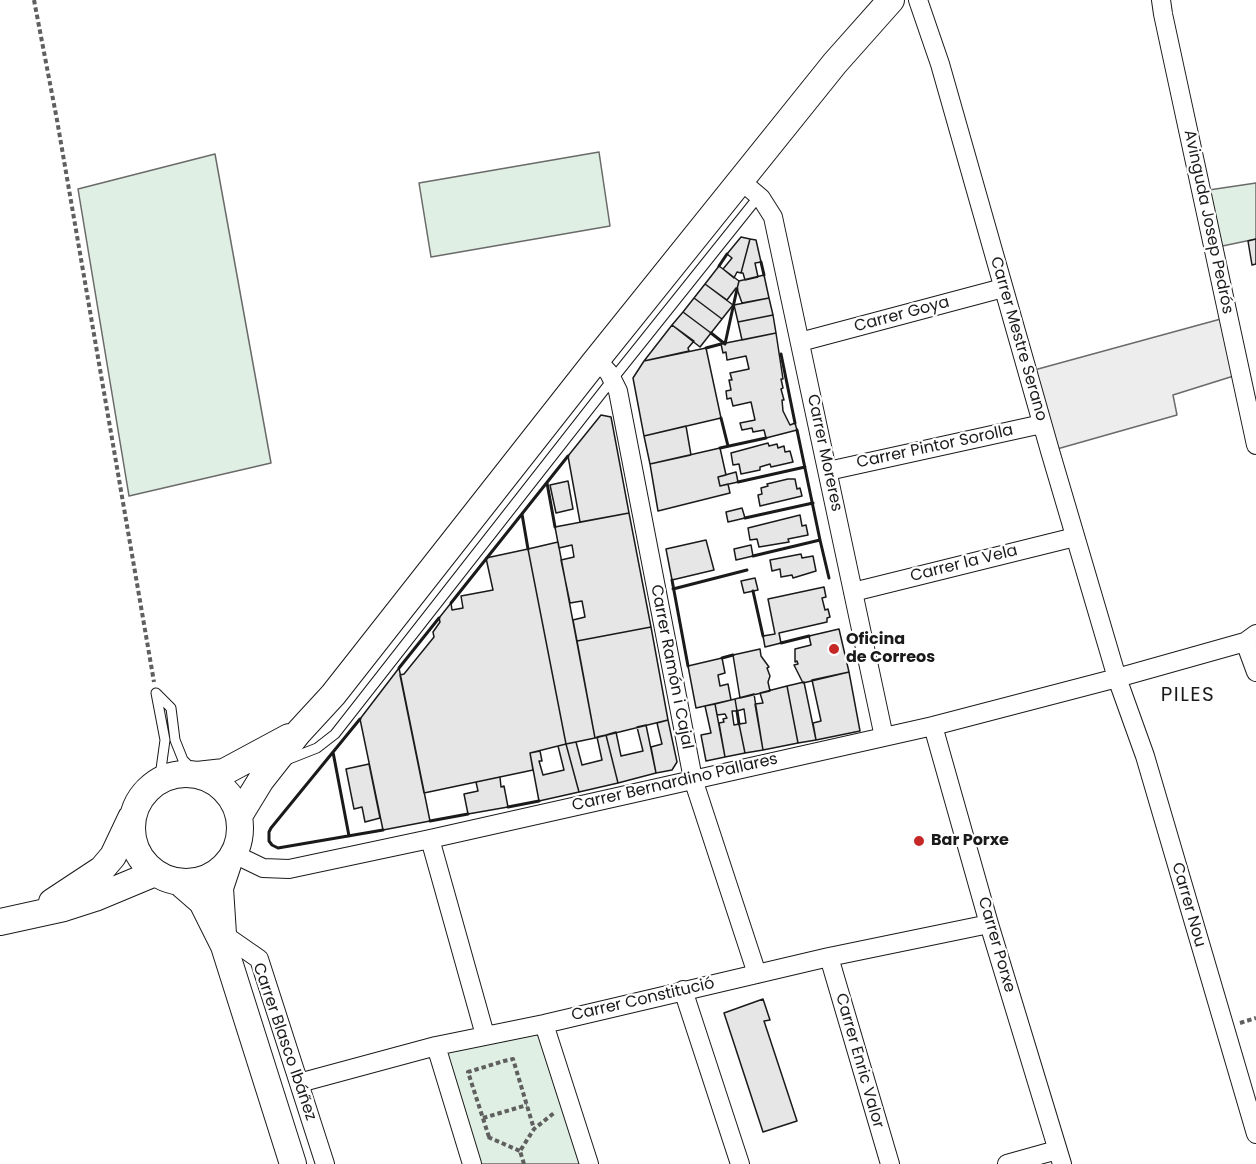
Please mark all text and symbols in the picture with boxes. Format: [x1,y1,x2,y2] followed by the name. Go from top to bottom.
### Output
[1179,128,1237,316] street label: Avinguda Josep Pedrós
[985,255,1051,423] street label: Carrer Mestre Serano
[852,293,952,337] street label: Carrer Goya
[802,393,846,513] street label: Carrer Moreres
[855,421,1015,473] street label: Carrer Pintor Sorolla
[908,541,1020,587] street label: Carrer la Vela
[646,583,696,751] street label: Carrer Ramón i Cajal
[846,630,935,668] place label: Oficina de Correos
[827,642,841,656] marker: Oficina de Correos
[1161,684,1215,708] district label: PILES
[570,750,780,816] street label: Carrer Bernardino Pallares
[931,831,1009,851] place label: Bar Porxe
[912,834,926,848] marker: Bar Porxe
[1167,861,1209,949] street label: Carrer Nou
[973,895,1019,995] street label: Carrer Porxe
[248,961,320,1123] street label: Carrer Blasco Ibáñez
[570,974,716,1026] street label: Carrer Constitució
[831,991,887,1131] street label: Carrer Enric Valor

